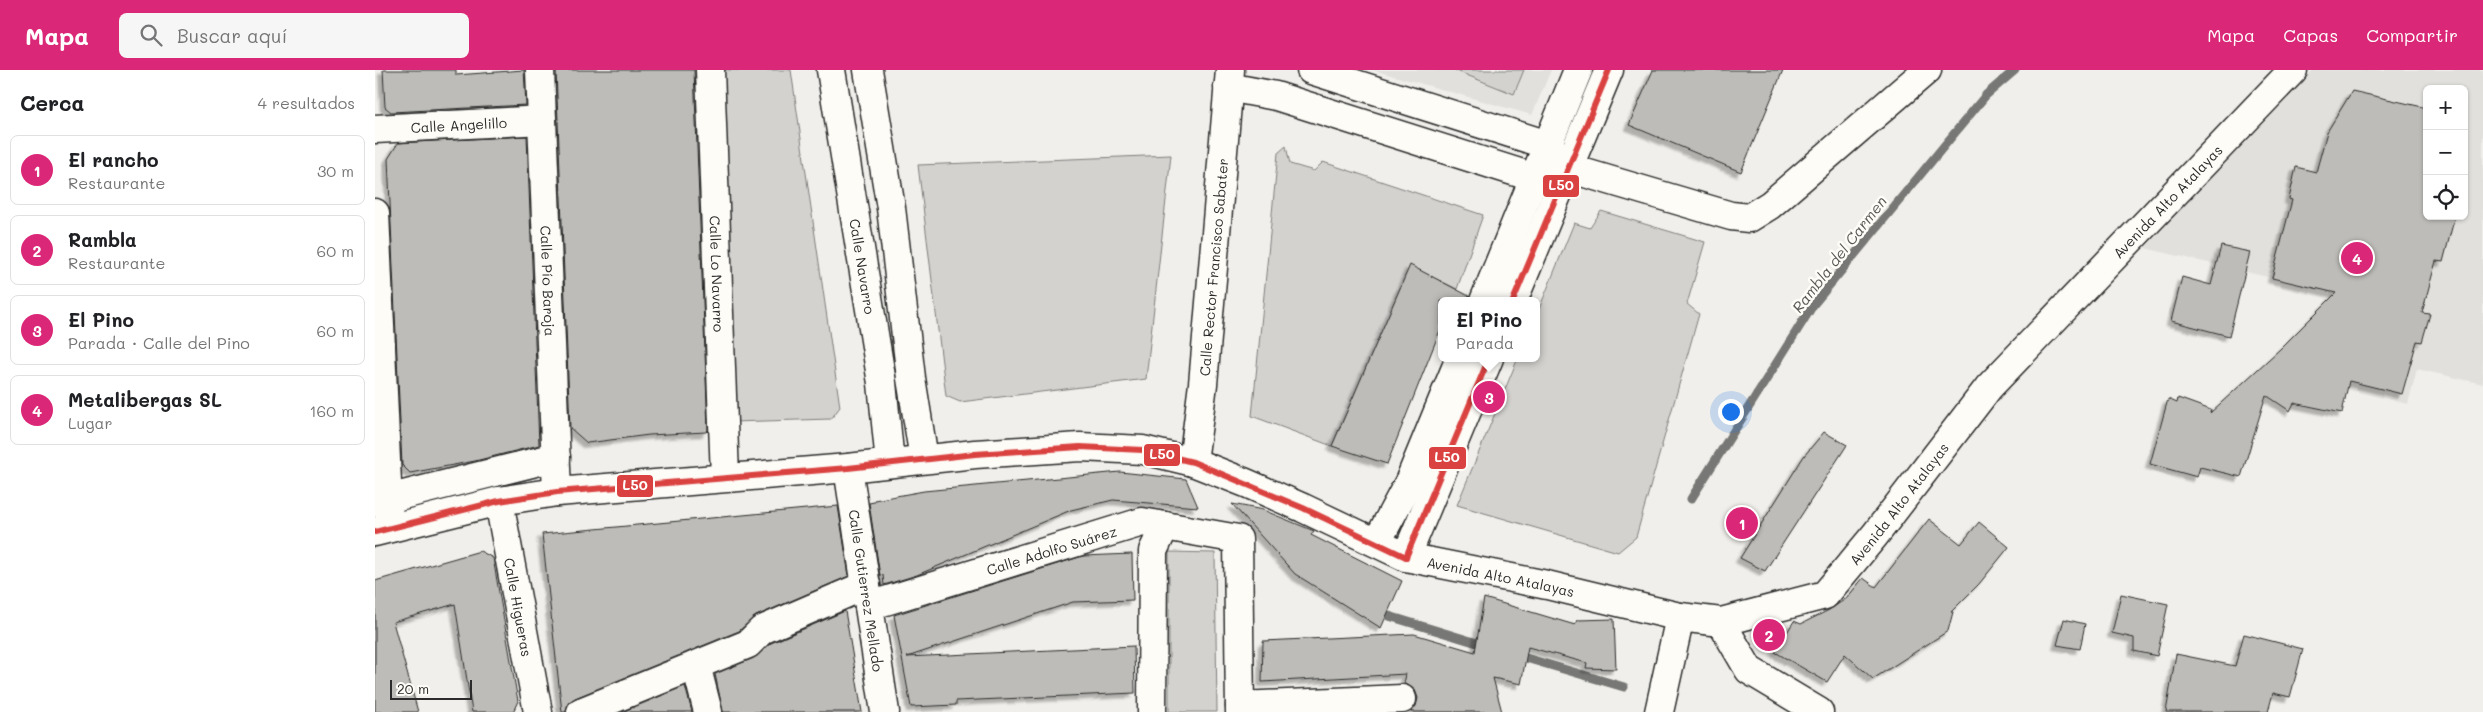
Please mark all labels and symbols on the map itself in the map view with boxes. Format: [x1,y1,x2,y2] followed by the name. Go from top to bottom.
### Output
[410,112,507,137] street label: Calle Angelillo
[2108,140,2226,262] street label: Avenida Alto Atalayas
[1194,157,1232,377] street label: Calle Rector Francisco Sabater
[1542,174,1580,198] line badge: L50
[1548,175,1574,194] text: L50
[1787,192,1891,316] water label: Rambla del Carmen
[706,215,729,333] street label: Calle Lo Navarro
[846,217,880,316] street label: Calle Navarro
[537,225,560,337] street label: Calle Pío Baroja
[2341,239,2373,277] pin: 4
[1473,378,1505,416] pin: 3
[1718,399,1744,425] your location
[1845,438,1952,569] street label: Avenida Alto Atalayas
[1143,443,1181,467] line badge: L50
[1149,444,1175,463] text: L50
[1428,446,1467,470] line badge: L50
[1434,447,1460,466] text: L50
[616,474,654,498] line badge: L50
[622,475,648,494] text: L50
[1726,504,1758,542] pin: 1
[845,508,888,673] street label: Calle Gutierrez Mellado
[984,521,1119,579] street label: Calle Adolfo Suárez
[1425,552,1577,601] street label: Avenida Alto Atalayas
[500,556,537,658] street label: Calle Higueras
[1753,616,1785,654] pin: 2
[390,677,473,700] scale bar

